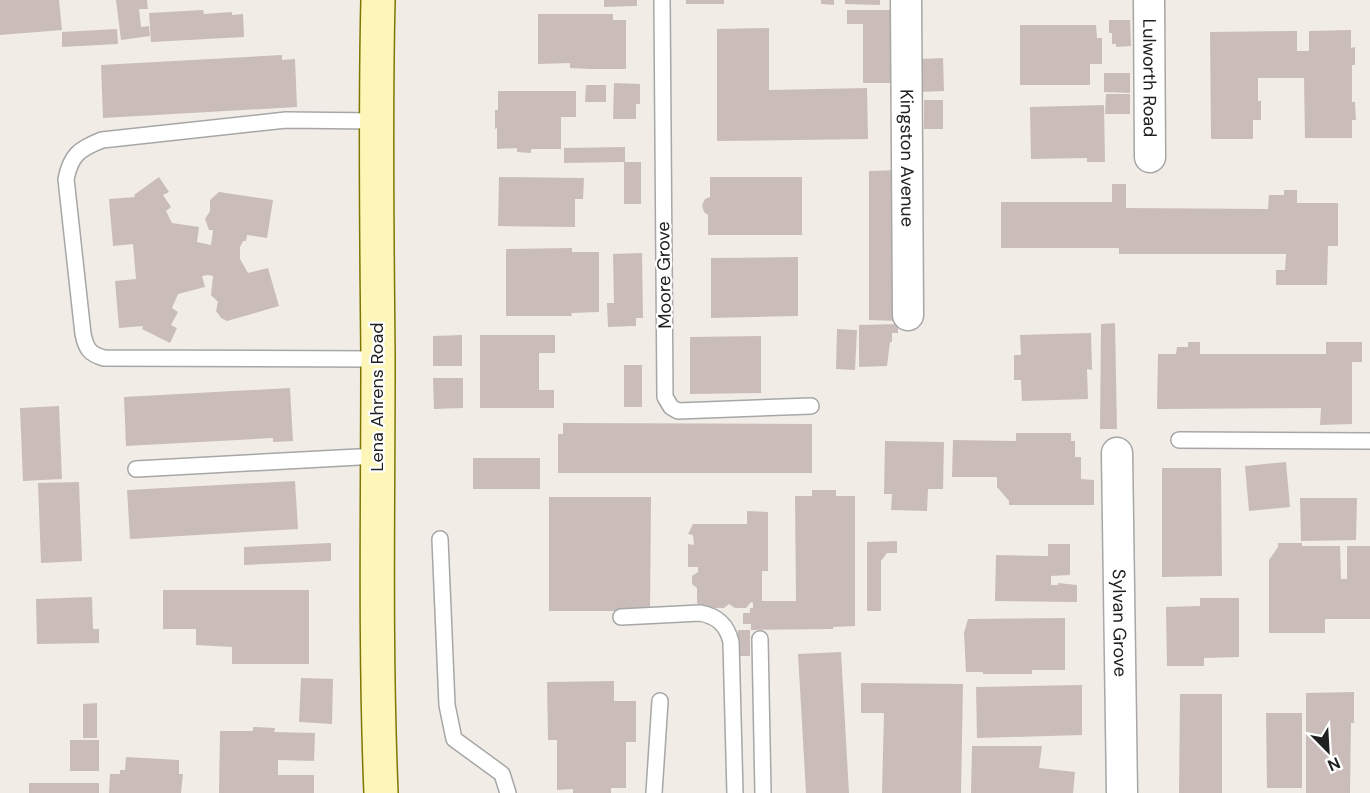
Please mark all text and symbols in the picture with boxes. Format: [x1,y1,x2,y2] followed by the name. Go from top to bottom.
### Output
[1137,19,1162,137] street label: Lulworth Road
[895,89,919,227] street label: Kingston Avenue
[651,221,677,329] street label: Moore Grove
[365,322,389,472] street label: Lena Ahrens Road
[1107,569,1132,677] street label: Sylvan Grove
[1298,721,1358,781] north arrow
[1324,752,1343,776] text: N

